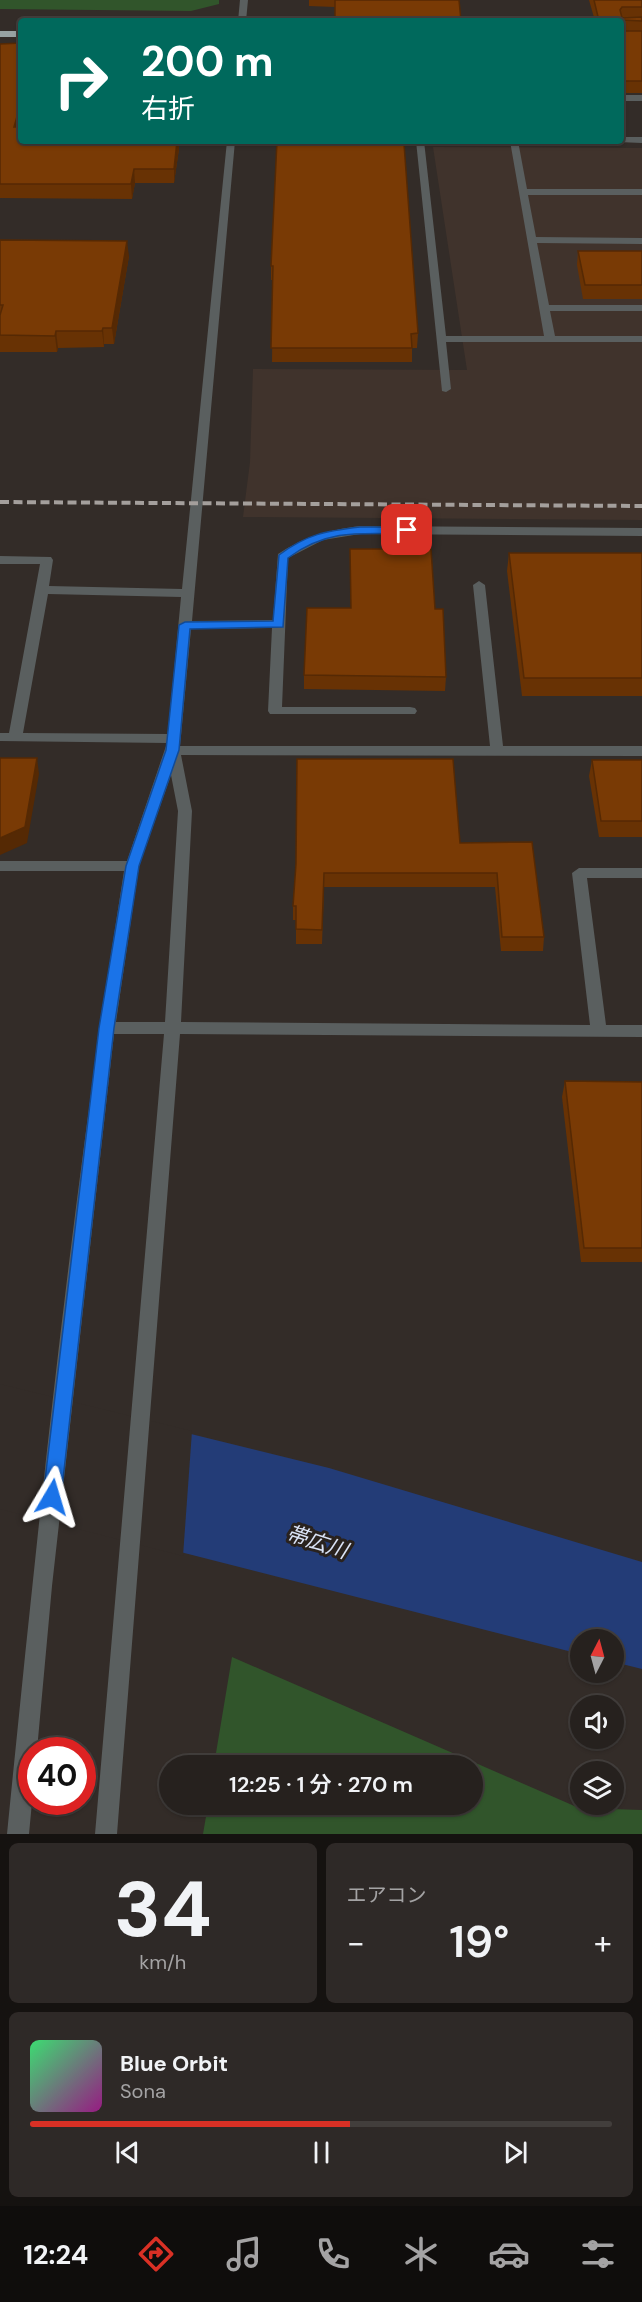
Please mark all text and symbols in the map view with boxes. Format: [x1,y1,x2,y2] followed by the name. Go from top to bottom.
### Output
[141,34,274,89] text: 200 m
[42,42,120,120] icon: right
[141,91,195,126] text: 右折
[381,504,432,555] pin
[390,513,423,546] icon: arrive
[20,1465,84,1529] position arrow
[283,1519,353,1566] water label: 帯広川
[570,1629,624,1683] north arrow
[570,1629,624,1815] map controls
[570,1695,624,1749] button: sound
[18,1737,96,1815] speed limit sign: 40
[570,1761,624,1815] button: layers
[229,1770,413,1799] text: 12:25 · 1 分 · 270 m
[114,1859,212,1960] text: 34
[347,1882,427,1908] text: エアコン
[449,1912,509,1971] text: 19°
[347,1921,365,1964] text: −
[594,1921,612,1964] text: +
[139,1949,186,1975] text: km/h
[120,2049,228,2078] text: Blue Orbit
[120,2078,166,2104] text: Sona
[111,2136,144,2169] icon: previous
[305,2136,338,2169] icon: pause
[499,2136,532,2169] icon: next
[135,2233,177,2275] icon: directions
[223,2233,265,2275] icon: music
[312,2233,354,2275] icon: phone
[400,2233,442,2275] icon: climate
[488,2233,530,2275] icon: car
[577,2233,619,2275] icon: filters
[23,2237,88,2272] text: 12:24

